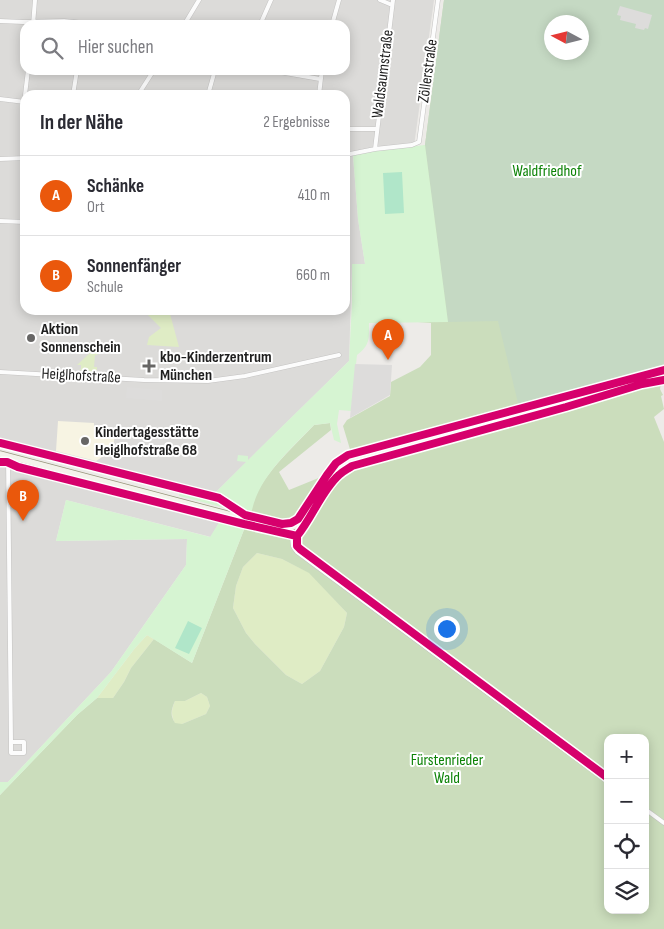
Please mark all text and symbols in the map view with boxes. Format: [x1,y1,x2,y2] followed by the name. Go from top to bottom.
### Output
[544,15,589,60] north arrow
[20,20,350,75] search box
[368,29,398,119] street label: Waldsaumstraße
[38,34,66,62] icon: search
[78,36,154,59] text: Hier suchen
[414,38,442,104] street label: Zöllerstraße
[40,110,123,135] text: In der Nähe
[263,113,330,132] text: 2 Ergebnisse
[512,162,582,181] park label: Waldfriedhof
[87,175,144,198] text: Schänke
[52,186,60,205] text: A
[298,186,330,205] text: 410 m
[87,198,105,217] text: Ort
[87,255,181,278] text: Sonnenfänger
[52,266,60,285] text: B
[296,266,330,285] text: 660 m
[87,278,123,297] text: Schule
[372,319,404,360] pin: A
[40,320,121,357] place label: Aktion Sonnenschein
[25,332,37,344] marker: Aktion Sonnenschein
[160,348,272,385] place label: kbo-Kinderzentrum München
[142,359,156,373] marker: kbo-Kinderzentrum München
[41,364,121,388] street label: Heiglhofstraße
[95,423,199,460] place label: Kindertagesstätte Heiglhofstraße 68
[79,435,91,447] marker: Kindertagesstätte Heiglhofstraße 68
[7,480,39,521] pin: B
[434,616,460,642] your location
[604,734,649,914] map controls
[604,734,649,779] button: +
[411,751,484,788] park label: Fürstenrieder Wald
[604,779,649,824] button: −
[604,824,649,869] button: locate
[604,869,649,914] button: layers

